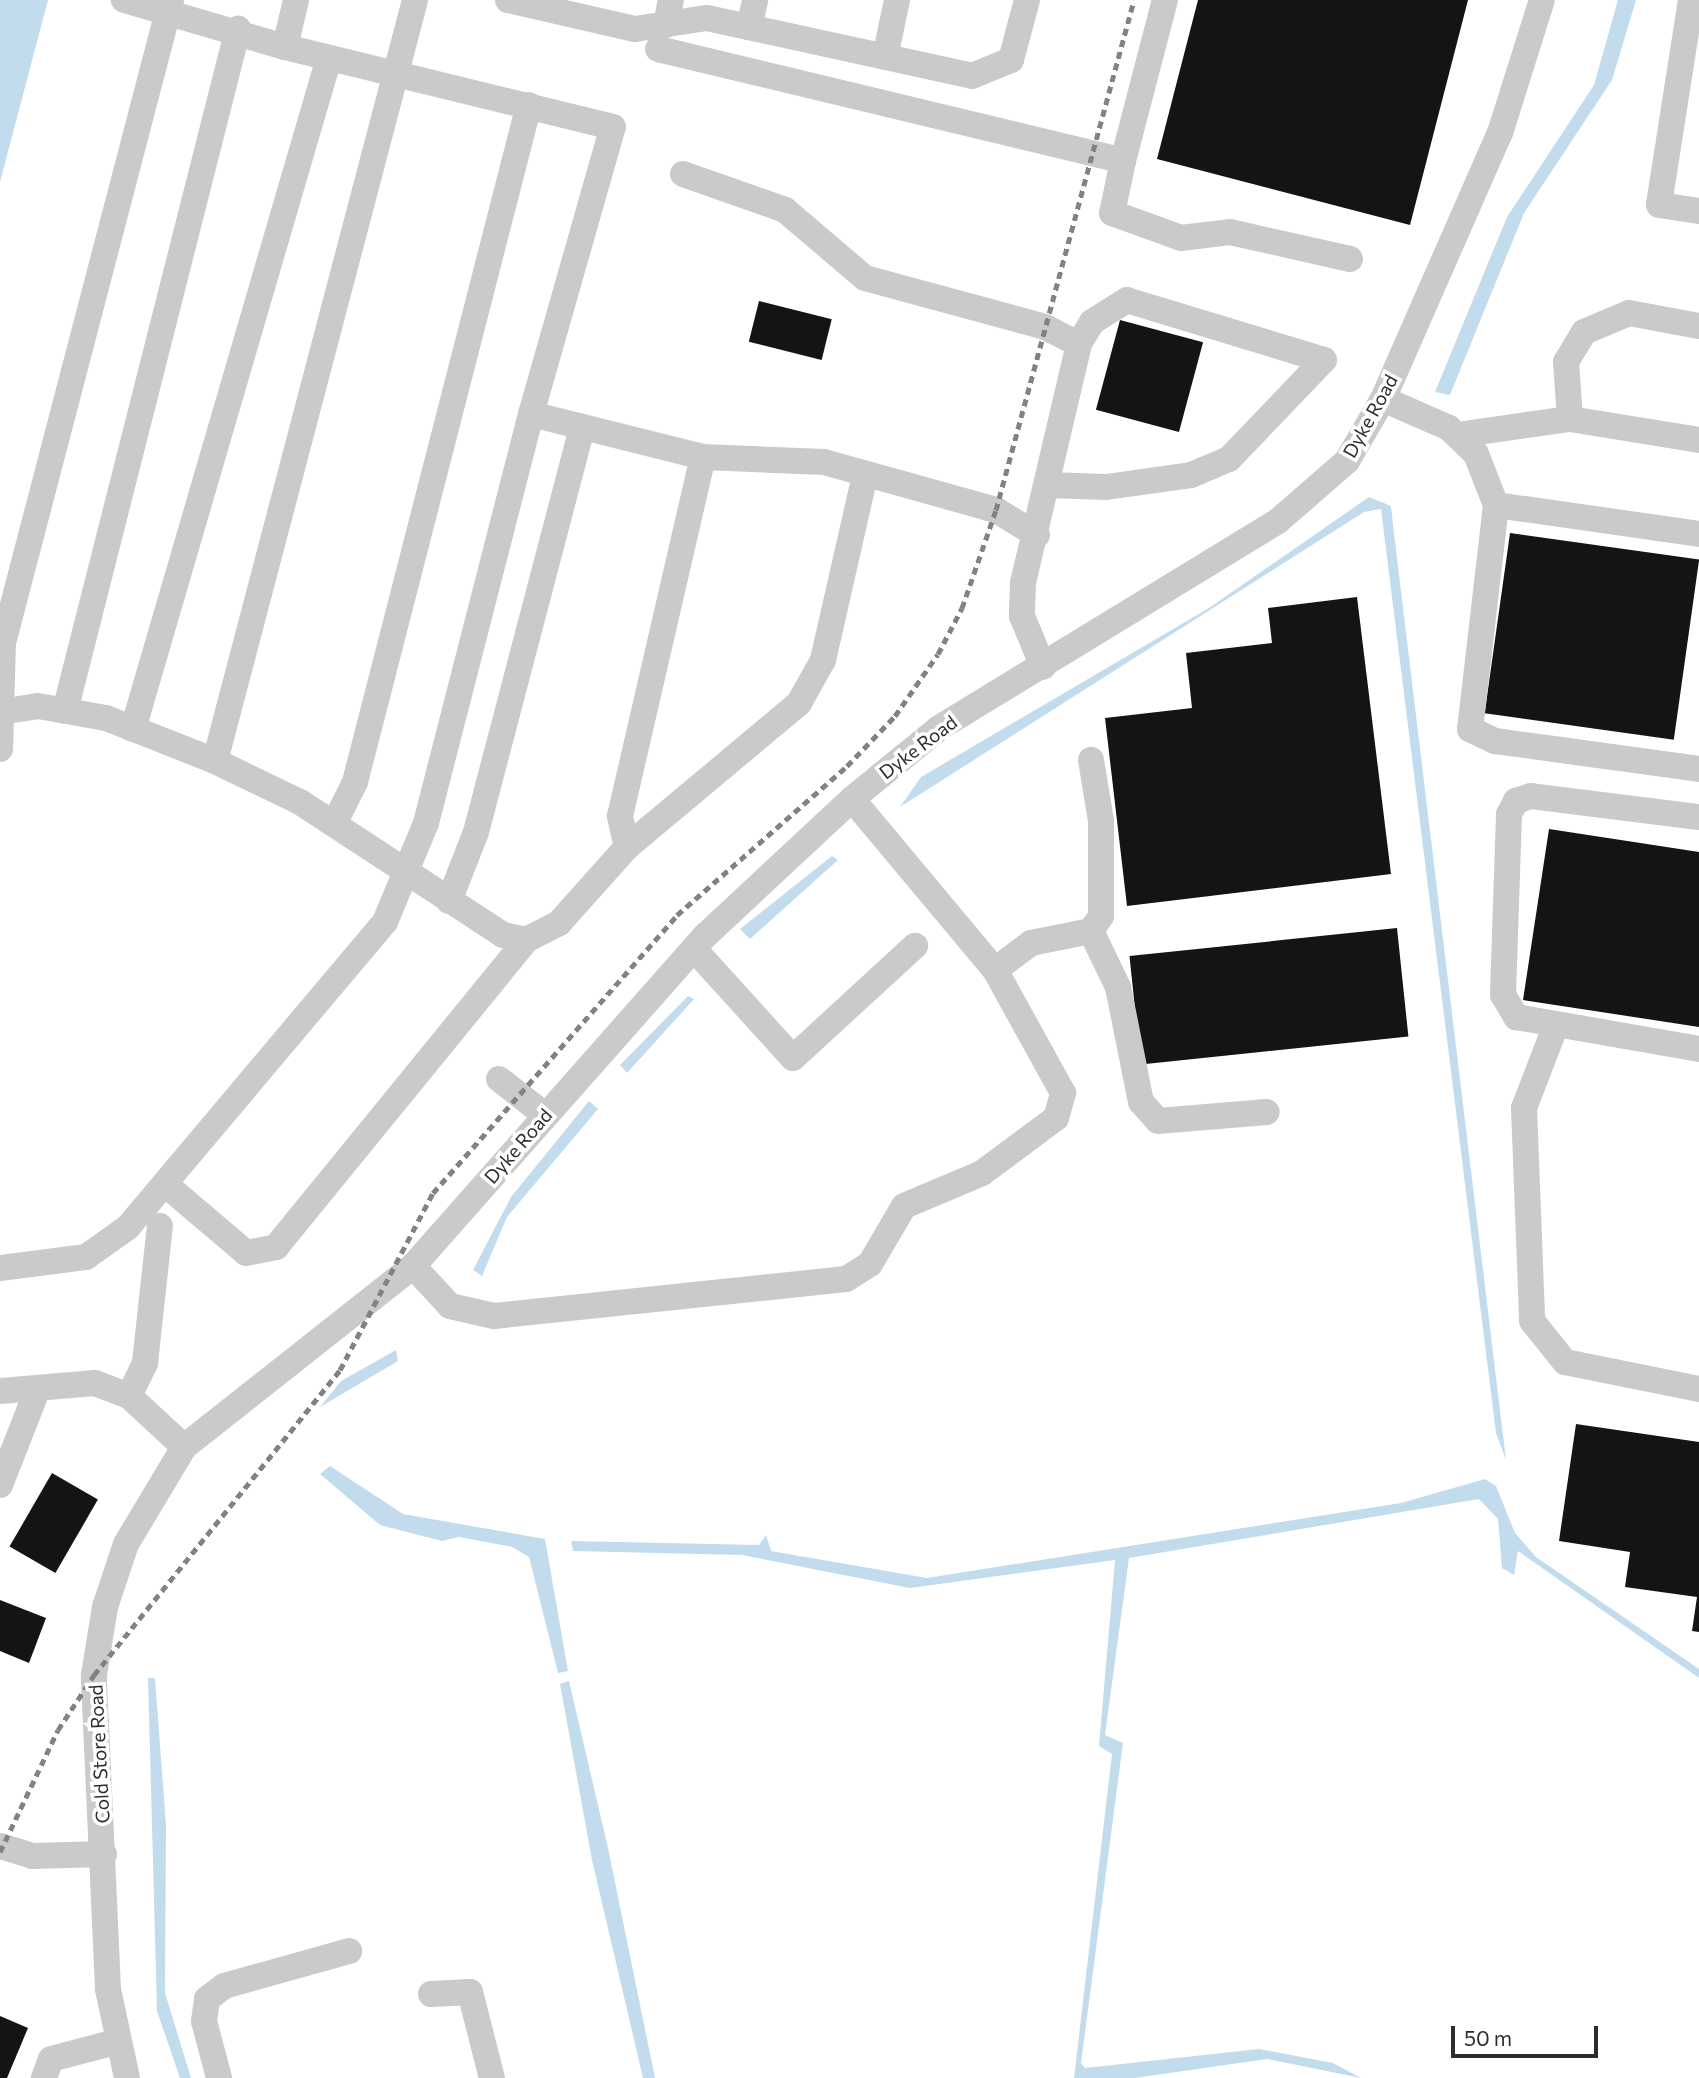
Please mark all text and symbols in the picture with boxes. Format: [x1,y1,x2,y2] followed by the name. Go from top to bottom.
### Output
[1338,370,1402,462] street label: Dyke Road
[875,710,961,784] street label: Dyke Road
[479,1104,557,1188] street label: Dyke Road
[84,1684,114,1824] street label: Cold Store Road
[1454,2011,1601,2056] scale bar
[1464,2025,1512,2050] text: 50 m

